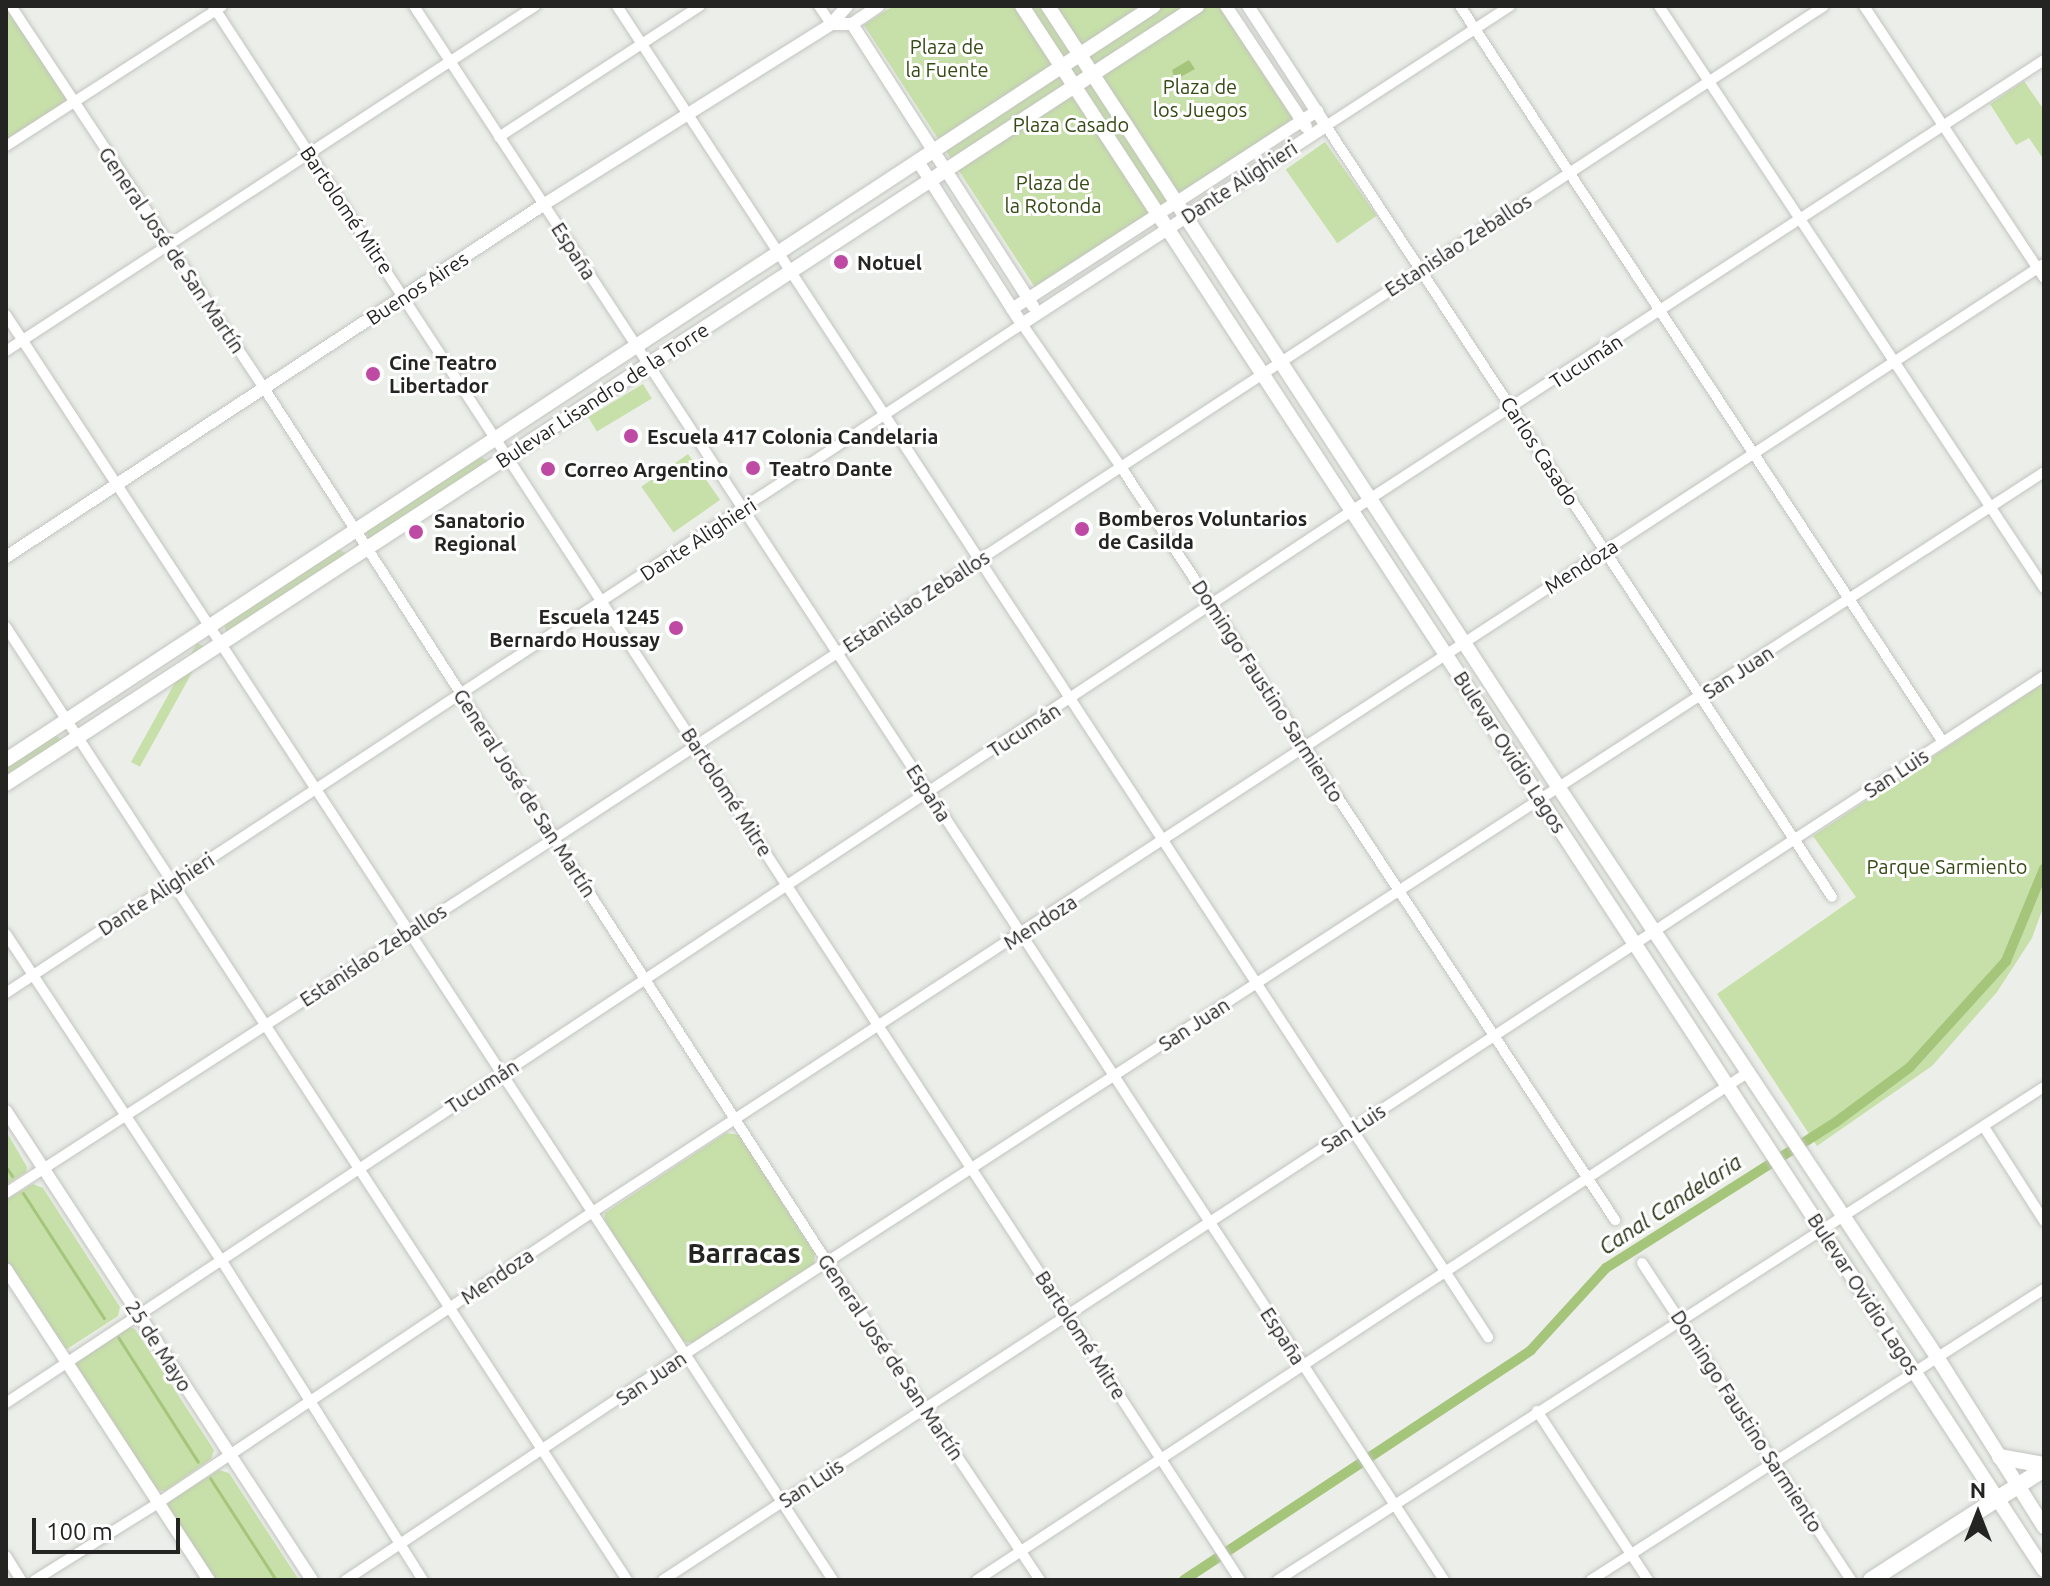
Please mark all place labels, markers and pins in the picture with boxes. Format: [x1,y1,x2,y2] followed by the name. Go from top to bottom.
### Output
[857,250,922,274] place label: Notuel
[832,253,850,271] marker: Notuel
[389,350,497,397] place label: Cine Teatro Libertador
[364,365,382,383] marker: Cine Teatro Libertador
[647,424,938,448] place label: Escuela 417 Colonia Candelaria
[622,427,640,445] marker: Escuela 417 Colonia Candelaria
[769,456,892,480] place label: Teatro Dante
[564,457,728,481] place label: Correo Argentino
[744,459,762,477] marker: Teatro Dante
[539,460,557,478] marker: Correo Argentino
[1098,506,1307,553] place label: Bomberos Voluntarios de Casilda
[434,508,525,555] place label: Sanatorio Regional
[1073,520,1091,538] marker: Bomberos Voluntarios de Casilda
[405,521,427,543] marker: Sanatorio Regional
[489,604,660,651] place label: Escuela 1245 Bernardo Houssay
[667,619,685,637] marker: Escuela 1245 Bernardo Houssay

